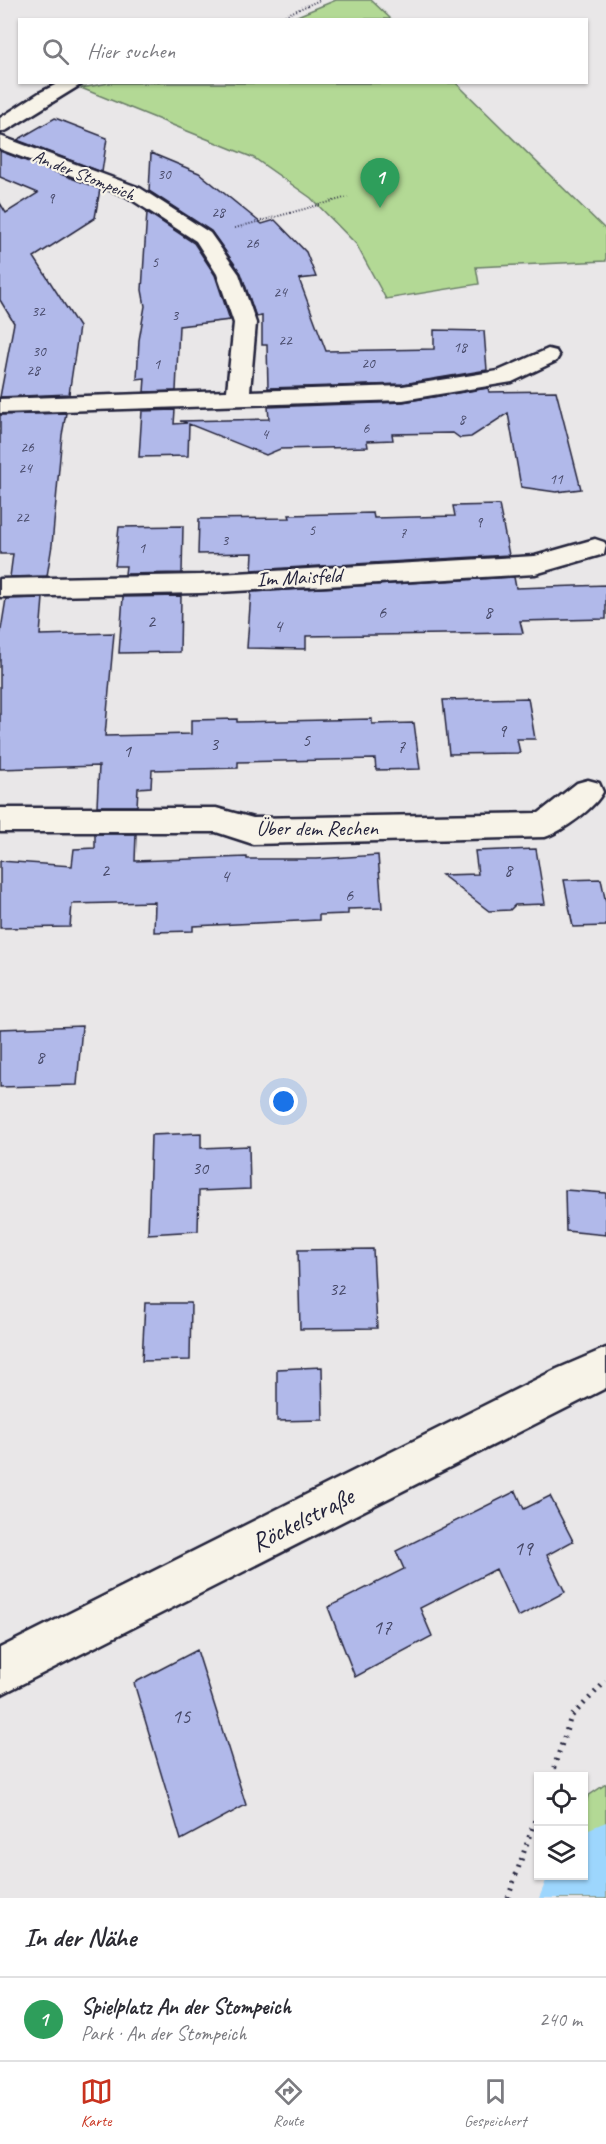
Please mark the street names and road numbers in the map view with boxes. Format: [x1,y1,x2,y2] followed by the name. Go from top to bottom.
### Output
[30,145,139,206] street label: An der Stompeich
[256,562,346,592] street label: Im Maisfeld
[256,815,378,841] street label: Über dem Rechen
[245,1478,361,1559] street label: Röckelstraße

